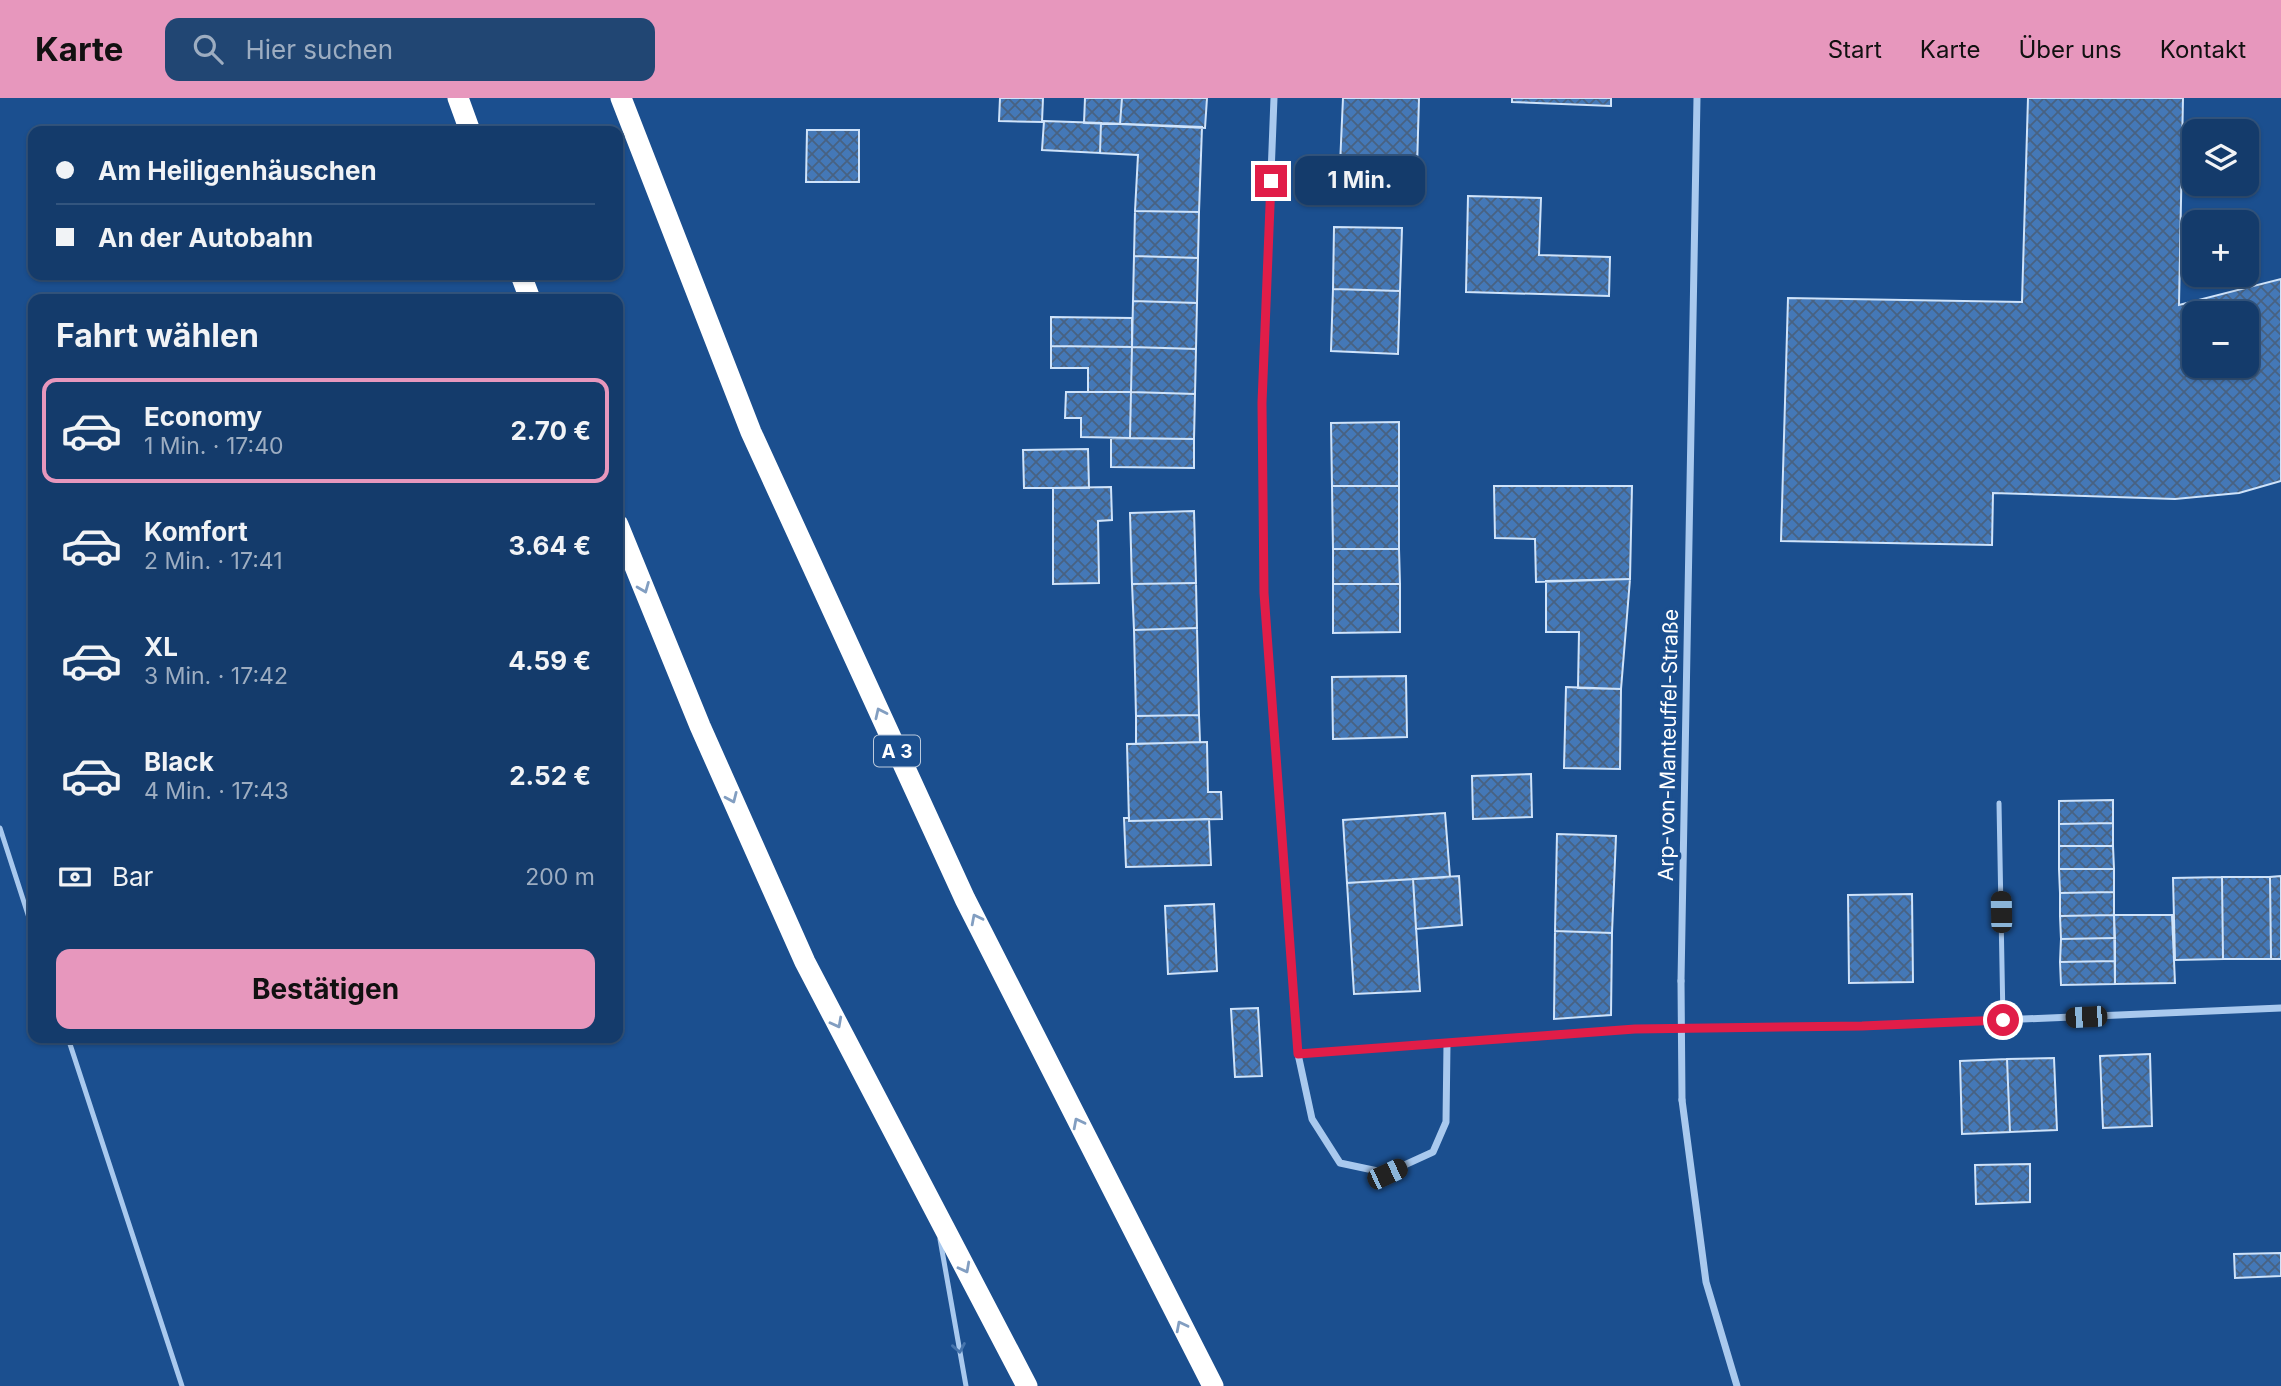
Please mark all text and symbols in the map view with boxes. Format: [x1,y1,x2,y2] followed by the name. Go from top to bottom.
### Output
[165,18,655,81] search box
[35,29,123,69] text: Karte
[189,30,227,68] icon: search
[245,34,393,65] text: Hier suchen
[1828,35,1882,64] text: Start
[1920,35,1980,64] text: Karte
[2018,35,2122,64] text: Über uns
[2160,35,2246,64] text: Kontakt
[2182,119,2259,378] map controls
[2182,119,2259,196] button: layers
[98,155,377,186] text: Am Heiligenhäuschen
[1296,156,1425,206] callout: 1 Min.
[1255,165,1287,197] route end
[1327,166,1393,194] text: 1 Min.
[2182,210,2259,287] button: +
[98,222,313,253] text: An der Autobahn
[2182,301,2259,378] button: −
[56,316,259,355] text: Fahrt wählen
[60,399,123,462] icon: car
[144,401,262,432] text: Economy
[510,415,591,446] text: 2.70 €
[144,432,284,460] text: 1 Min. · 17:40
[60,514,123,577] icon: car
[144,516,248,547] text: Komfort
[508,530,591,561] text: 3.64 €
[144,547,283,575] text: 2 Min. · 17:41
[635,581,649,593] one-way arrow
[1653,609,1683,881] street label: Arp-von-Manteuffel-Straße
[60,629,123,692] icon: car
[144,631,178,662] text: XL
[508,645,591,676] text: 4.59 €
[144,662,288,690] text: 3 Min. · 17:42
[874,708,888,720] one-way arrow
[874,736,920,766] road number: A 3
[60,744,123,807] icon: car
[144,746,214,777] text: Black
[509,760,591,791] text: 2.52 €
[144,777,289,805] text: 4 Min. · 17:43
[724,791,738,803] one-way arrow
[56,858,94,896] icon: cash
[112,861,153,892] text: Bar
[525,863,595,891] text: 200 m
[1991,891,2012,933] car
[970,914,984,927] one-way arrow
[56,949,595,1029] button: Bestätigen
[1987,1004,2019,1036] route start
[2065,1005,2108,1029] car
[828,1016,842,1028] one-way arrow
[1073,1117,1087,1130] one-way arrow
[1364,1156,1411,1192] car
[957,1261,970,1273] one-way arrow
[1175,1321,1189,1333] one-way arrow
[951,1342,966,1354] one-way arrow

